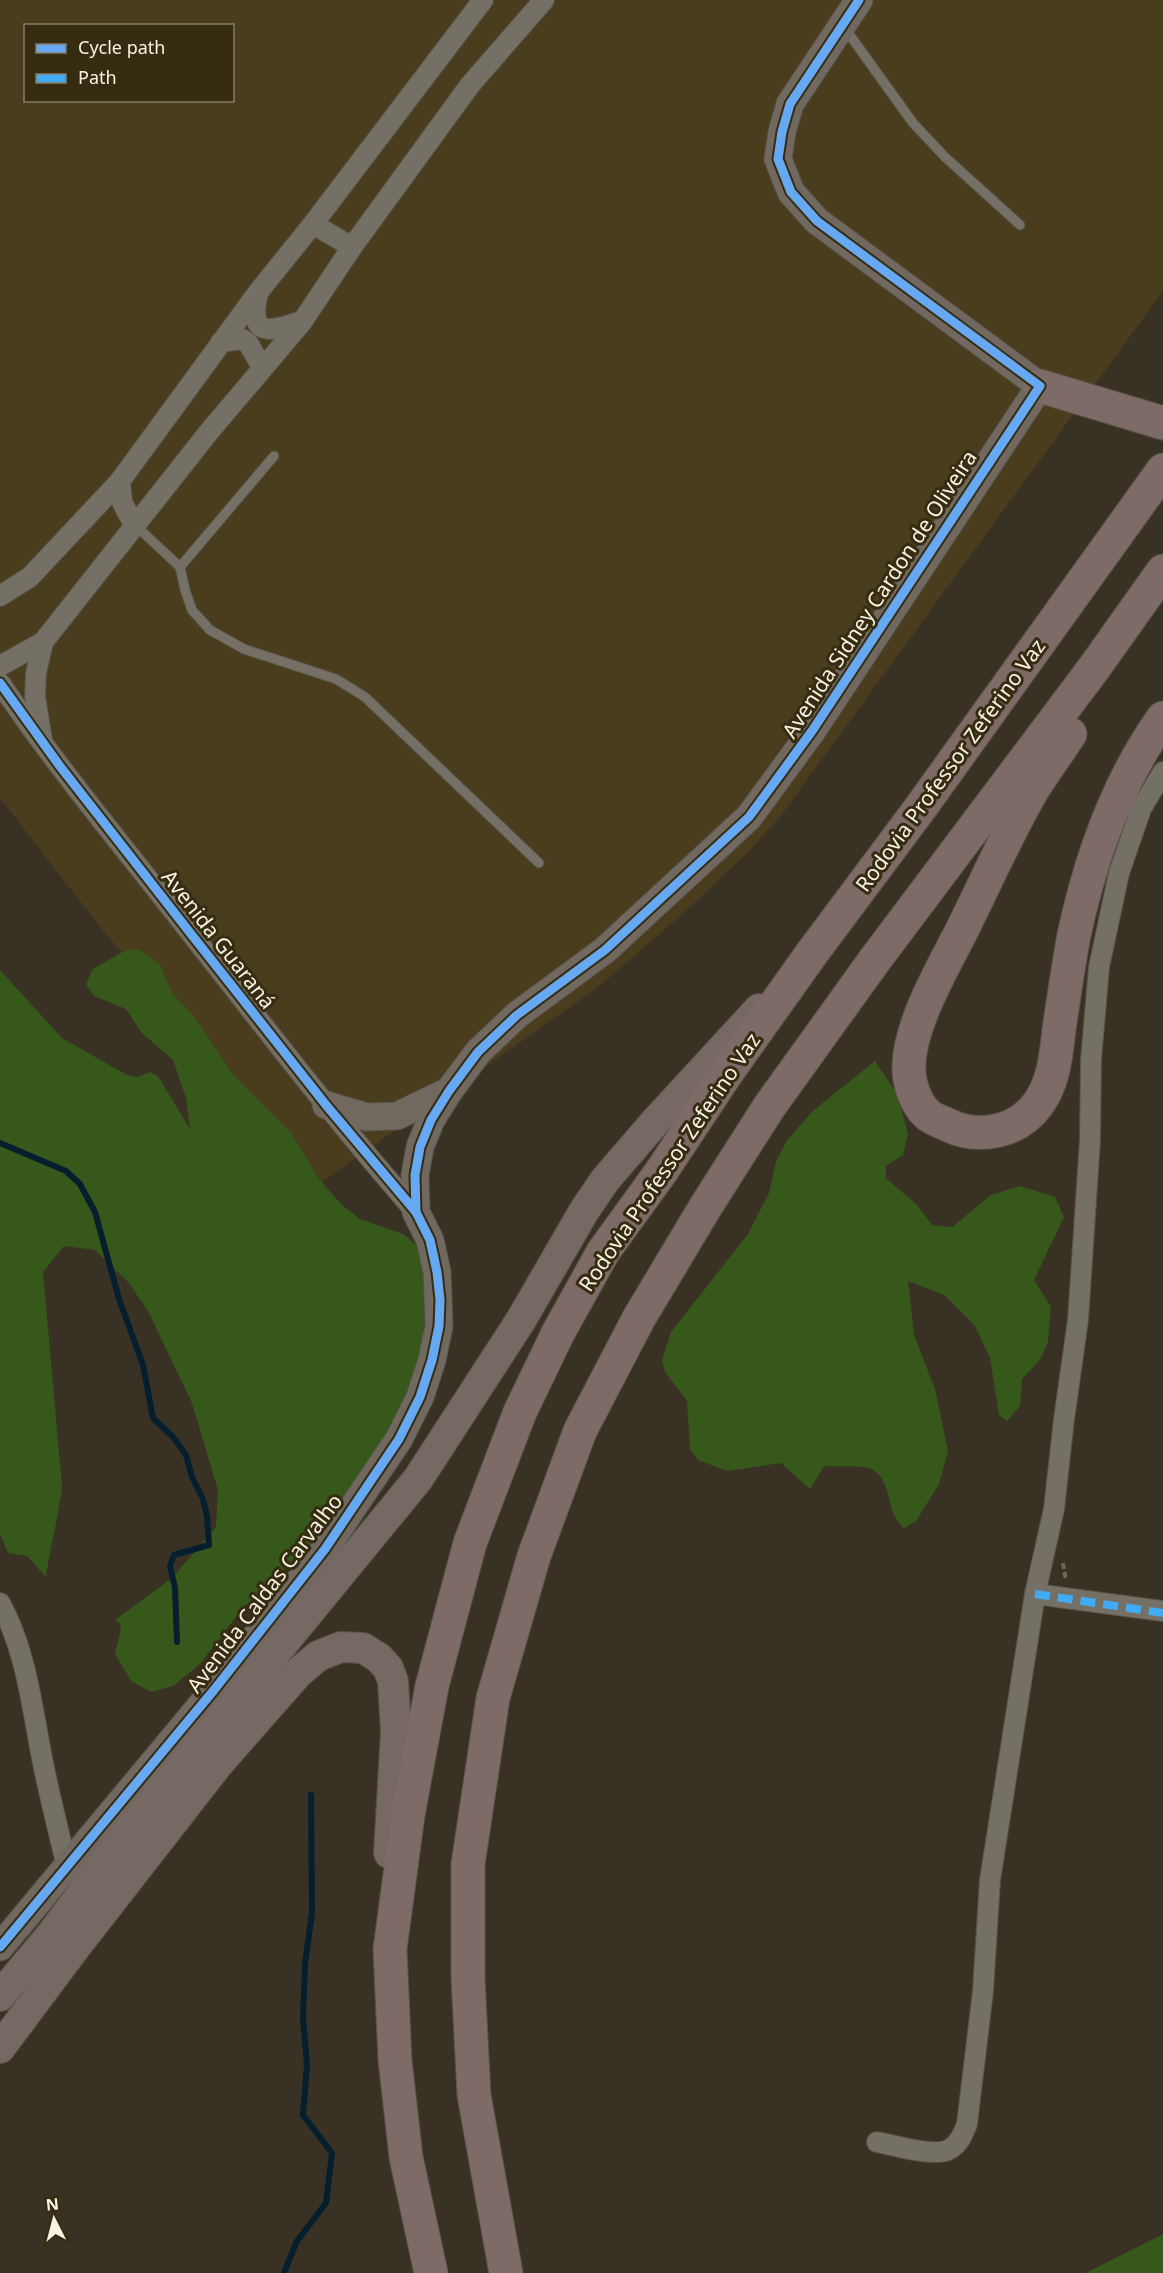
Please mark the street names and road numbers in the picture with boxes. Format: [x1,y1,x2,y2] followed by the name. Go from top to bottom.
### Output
[775,445,983,743] street label: Avenida Sidney Cardon de Oliveira
[849,633,1051,897] street label: Rodovia Professor Zeferino Vaz
[156,864,282,1014] street label: Avenida Guaraná
[572,1027,766,1297] street label: Rodovia Professor Zeferino Vaz
[180,1488,348,1698] street label: Avenida Caldas Carvalho

